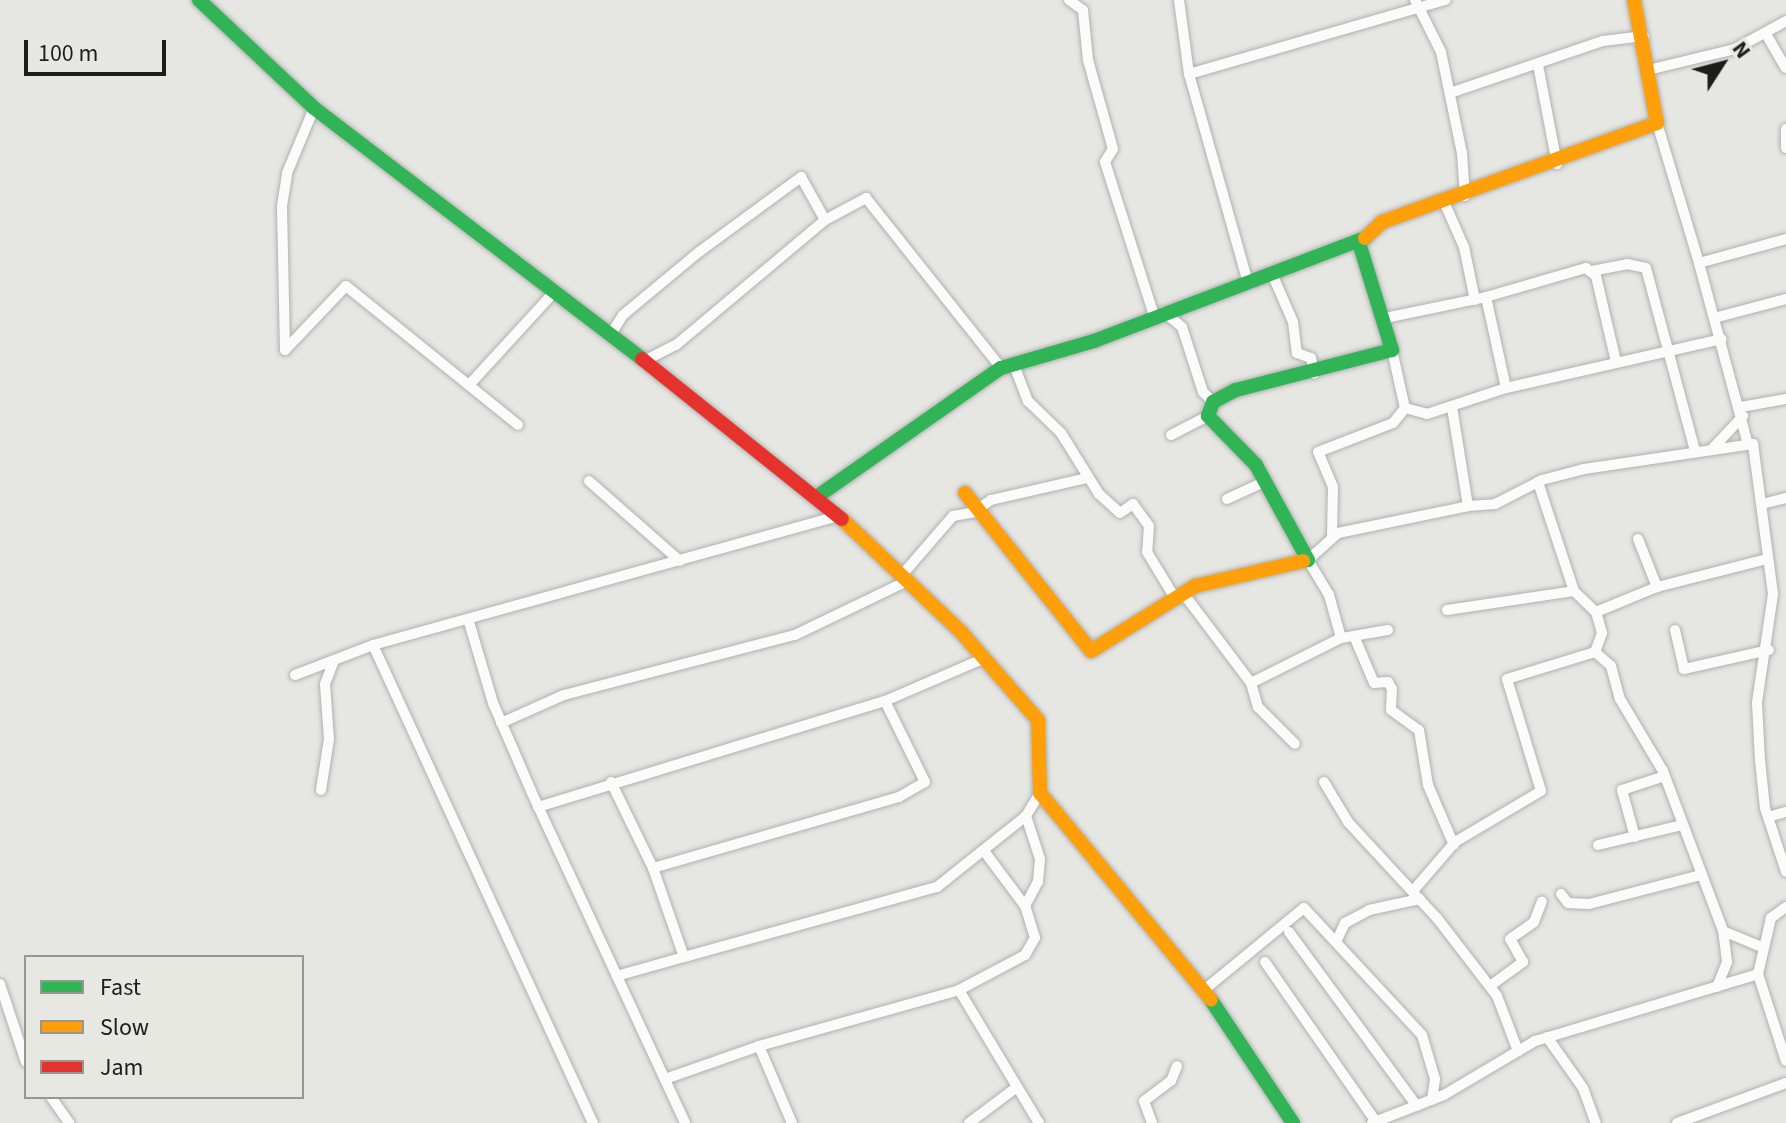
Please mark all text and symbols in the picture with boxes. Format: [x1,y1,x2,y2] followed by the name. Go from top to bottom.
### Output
[28,24,170,74] scale bar
[1682,24,1762,104] north arrow
[1724,35,1759,65] text: N
[38,36,98,71] text: 100 m
[24,955,304,1099] legend
[100,970,141,1005] text: Fast
[100,1010,149,1045] text: Slow
[100,1050,144,1085] text: Jam

